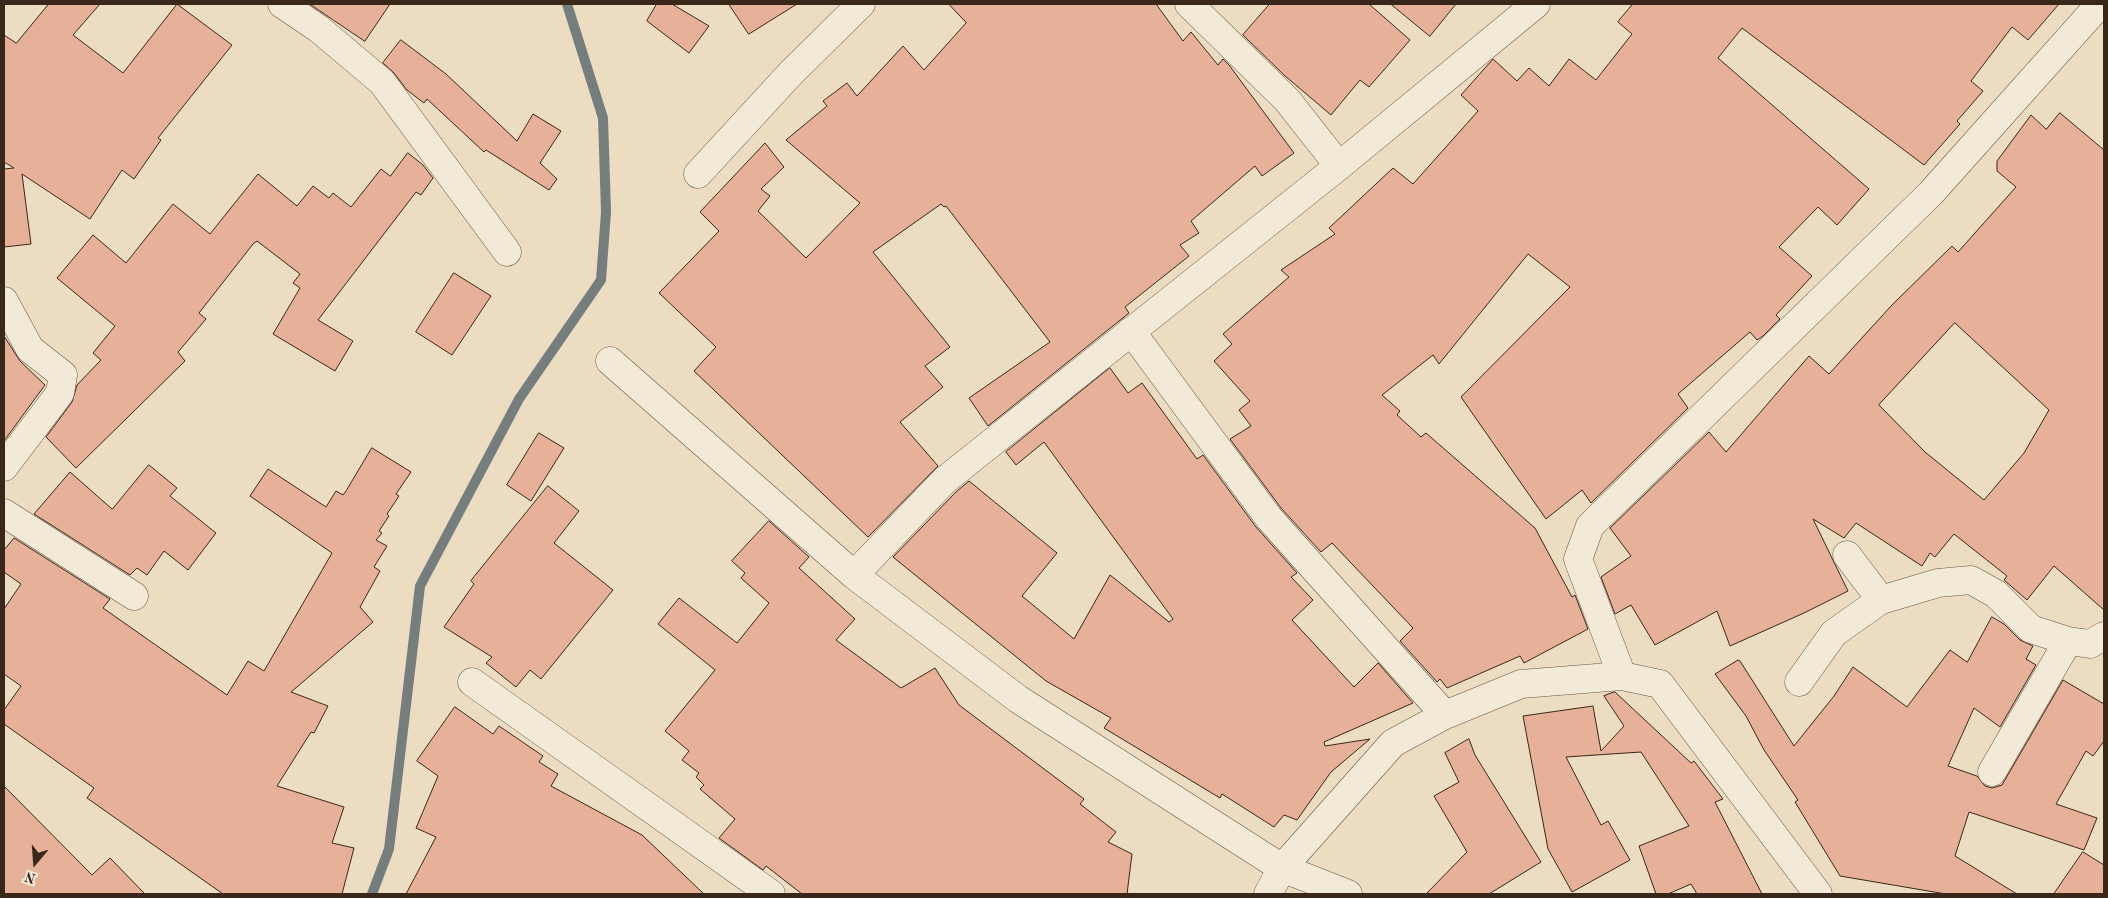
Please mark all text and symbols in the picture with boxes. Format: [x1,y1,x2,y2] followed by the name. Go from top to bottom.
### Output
[10,838,60,888] north arrow
[23,869,38,886] text: N

